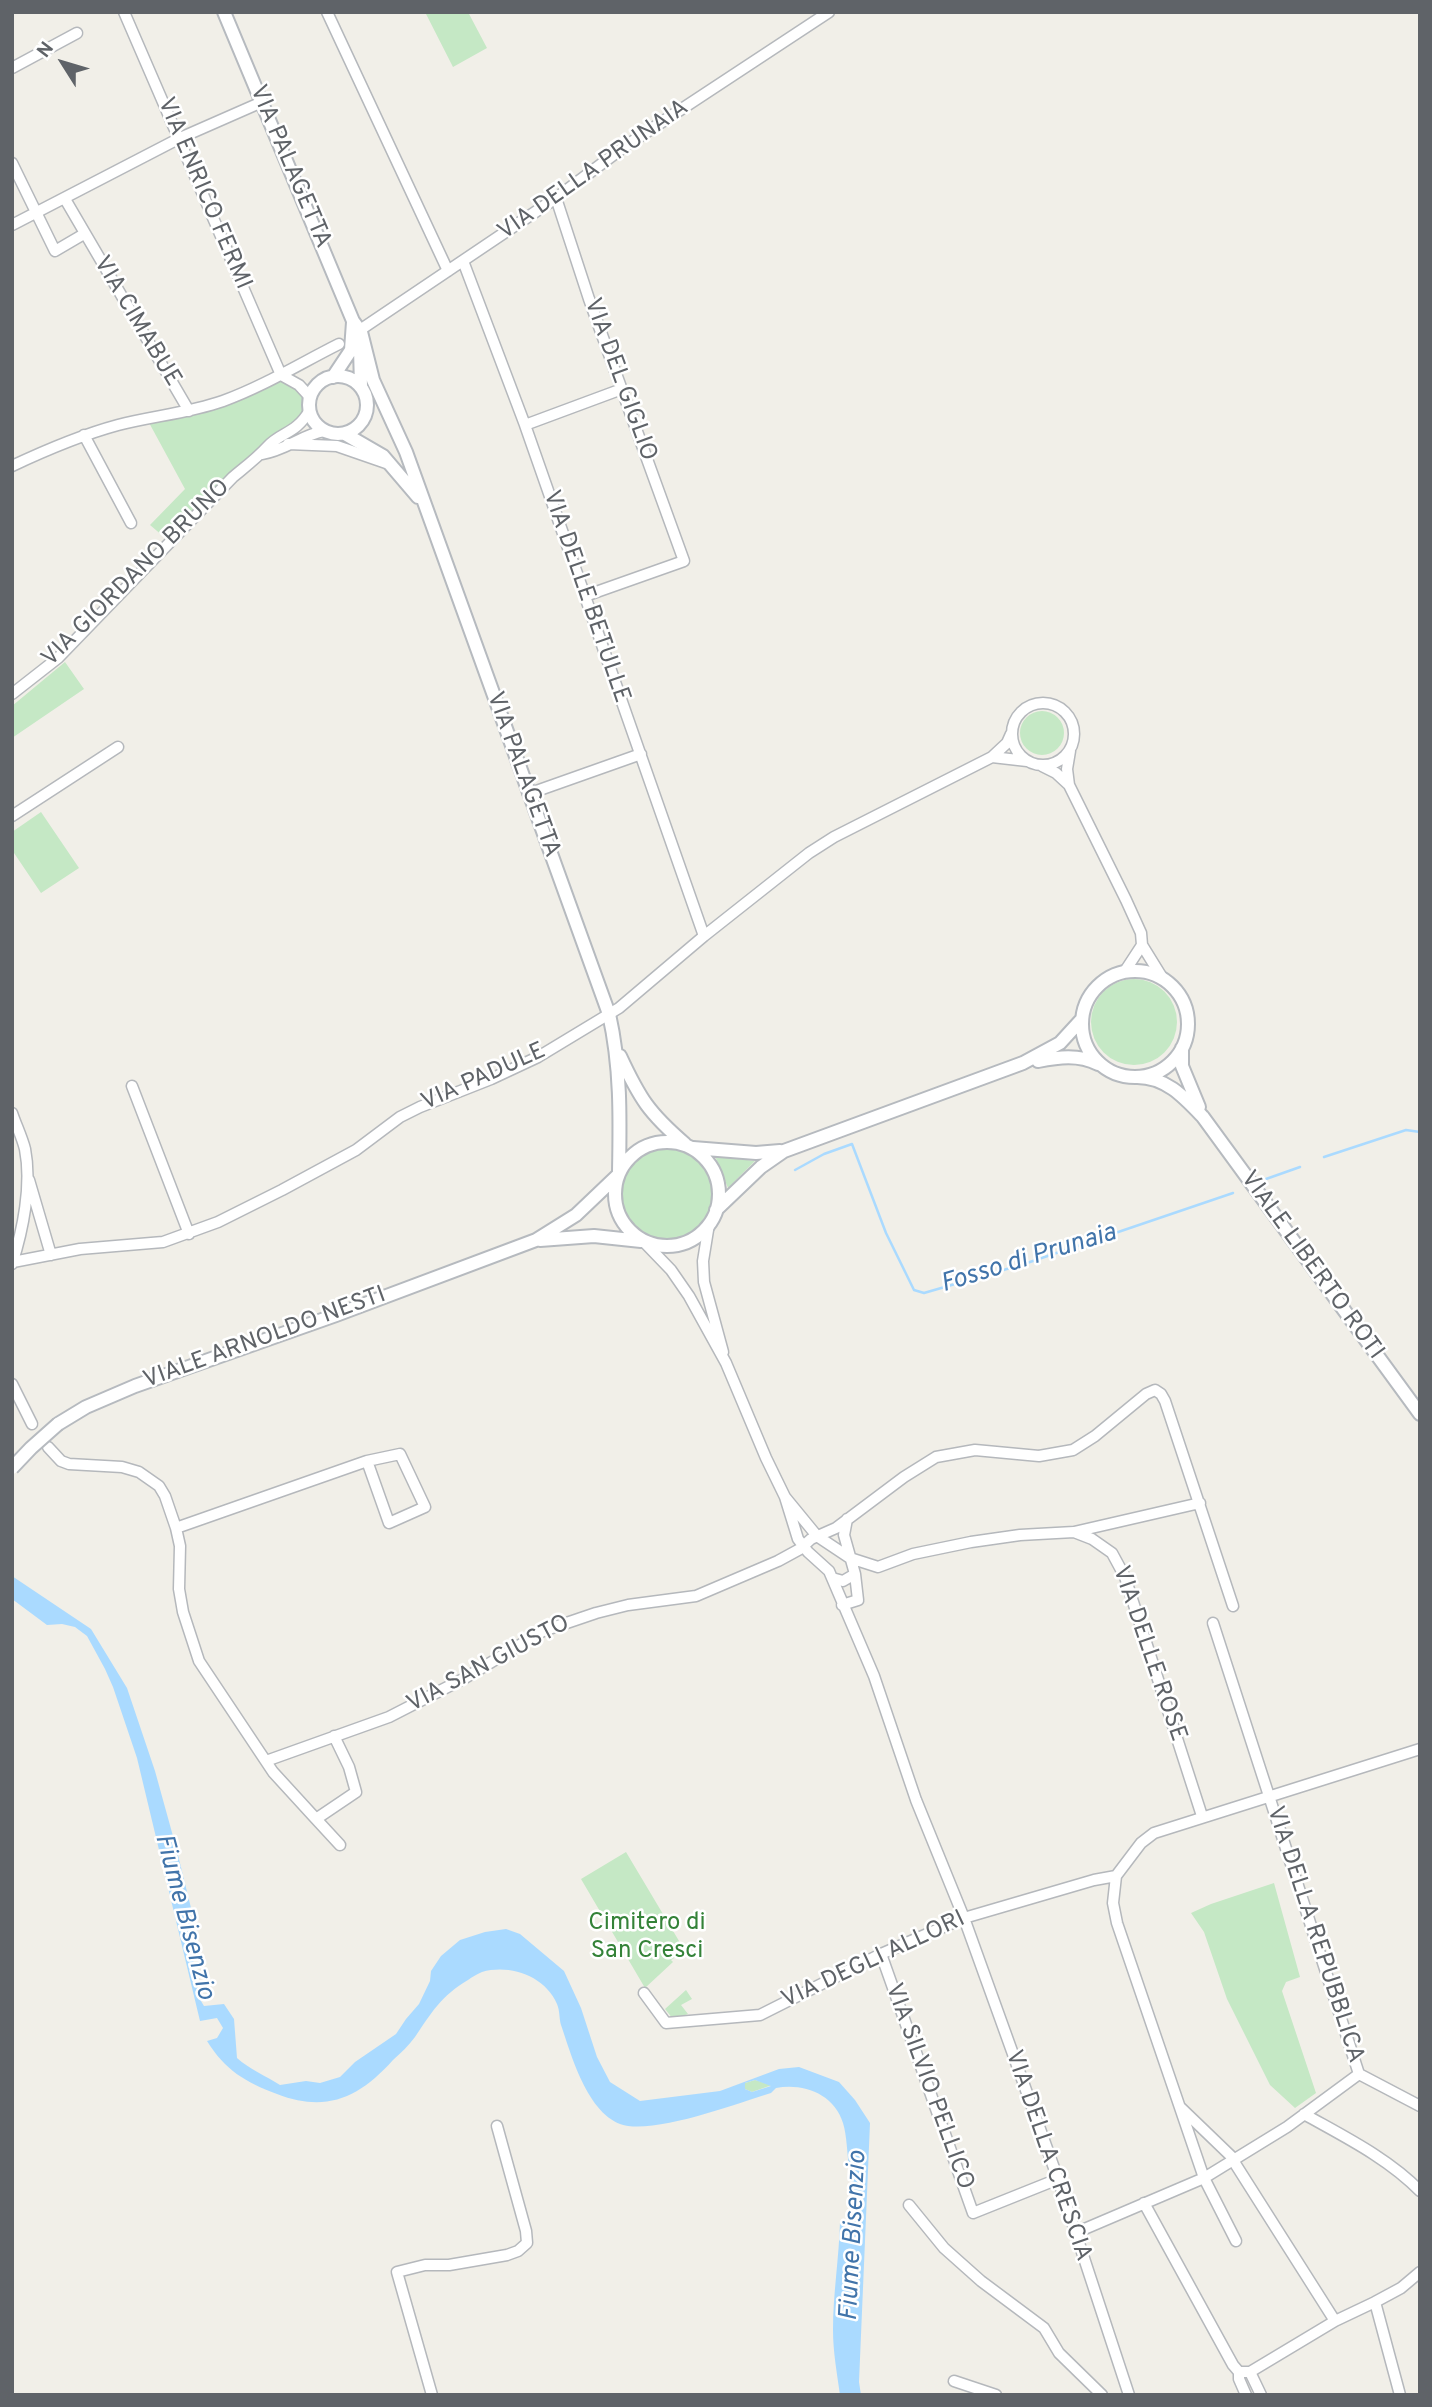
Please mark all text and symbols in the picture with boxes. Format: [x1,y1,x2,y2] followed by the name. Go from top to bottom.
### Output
[28,28,98,98] north arrow
[33,38,60,63] text: N
[242,81,336,253] street label: VIA PALAGETTA
[150,94,256,294] street label: VIA ENRICO FERMI
[493,94,695,248] street label: VIA DELLA PRUNAIA
[86,252,186,392] street label: VIA CIMABUE
[576,295,662,465] street label: VIA DEL GIGLIO
[37,474,237,674] street label: VIA GIORDANO BRUNO
[535,487,635,707] street label: VIA DELLE BETULLE
[479,688,565,862] street label: VIA PALAGETTA
[417,1038,551,1118] street label: VIA PADULE
[1233,1166,1389,1366] street label: VIALE LIBERTO ROTI
[938,1219,1120,1301] water label: Fosso di Prunaia
[140,1282,390,1396] street label: VIALE ARNOLDO NESTI
[1105,1563,1191,1745] street label: VIA DELLE ROSE
[403,1610,575,1720] street label: VIA SAN GIUSTO
[1259,1803,1369,2067] street label: VIA DELLA REPUBBLICA
[146,1831,220,2003] water label: Fiume Bisenzio
[778,1906,970,2016] street label: VIA DEGLI ALLORI
[588,1910,706,1966] park label: Cimitero di San Cresci
[877,1980,979,2194] street label: VIA SILVIO PELLICO
[997,2047,1097,2265] street label: VIA DELLA CRESCIA
[835,2150,875,2322] water label: Fiume Bisenzio

